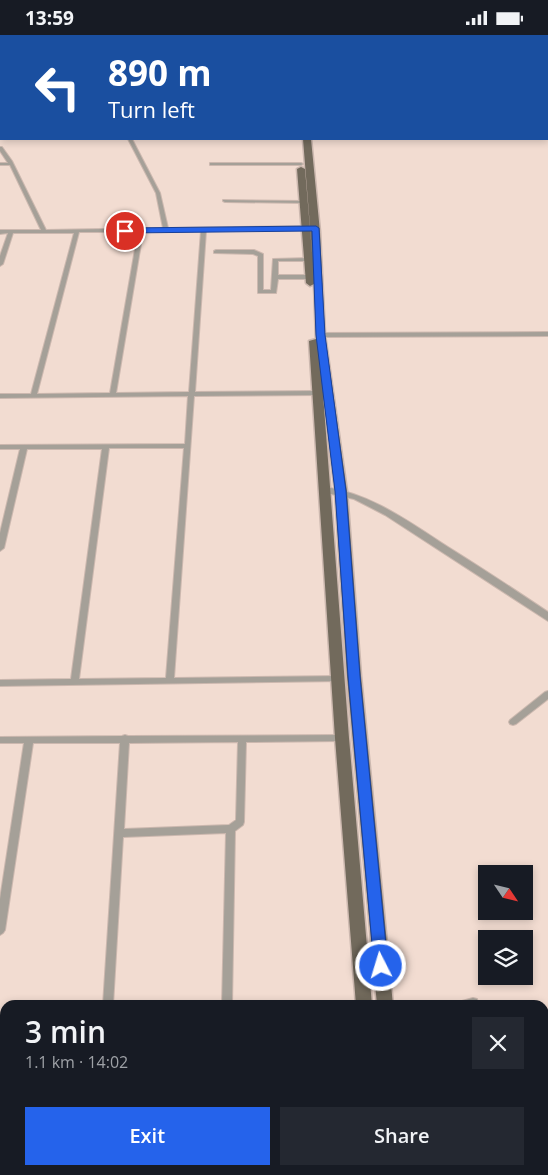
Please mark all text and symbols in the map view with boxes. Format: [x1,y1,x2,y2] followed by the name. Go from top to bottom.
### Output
[25,5,74,31] text: 13:59
[108,49,212,96] text: 890 m
[25,55,90,120] icon: left
[108,94,195,124] text: Turn left
[104,210,146,252] pin
[111,217,139,245] icon: arrive
[478,865,532,920] north arrow
[478,865,533,985] map controls
[478,930,533,985] button: layers
[354,939,406,991] position arrow
[25,1011,106,1052] text: 3 min
[472,1017,524,1069] button: close
[25,1051,128,1073] text: 1.1 km · 14:02
[25,1107,270,1165] button: Exit
[280,1107,524,1165] button: Share

